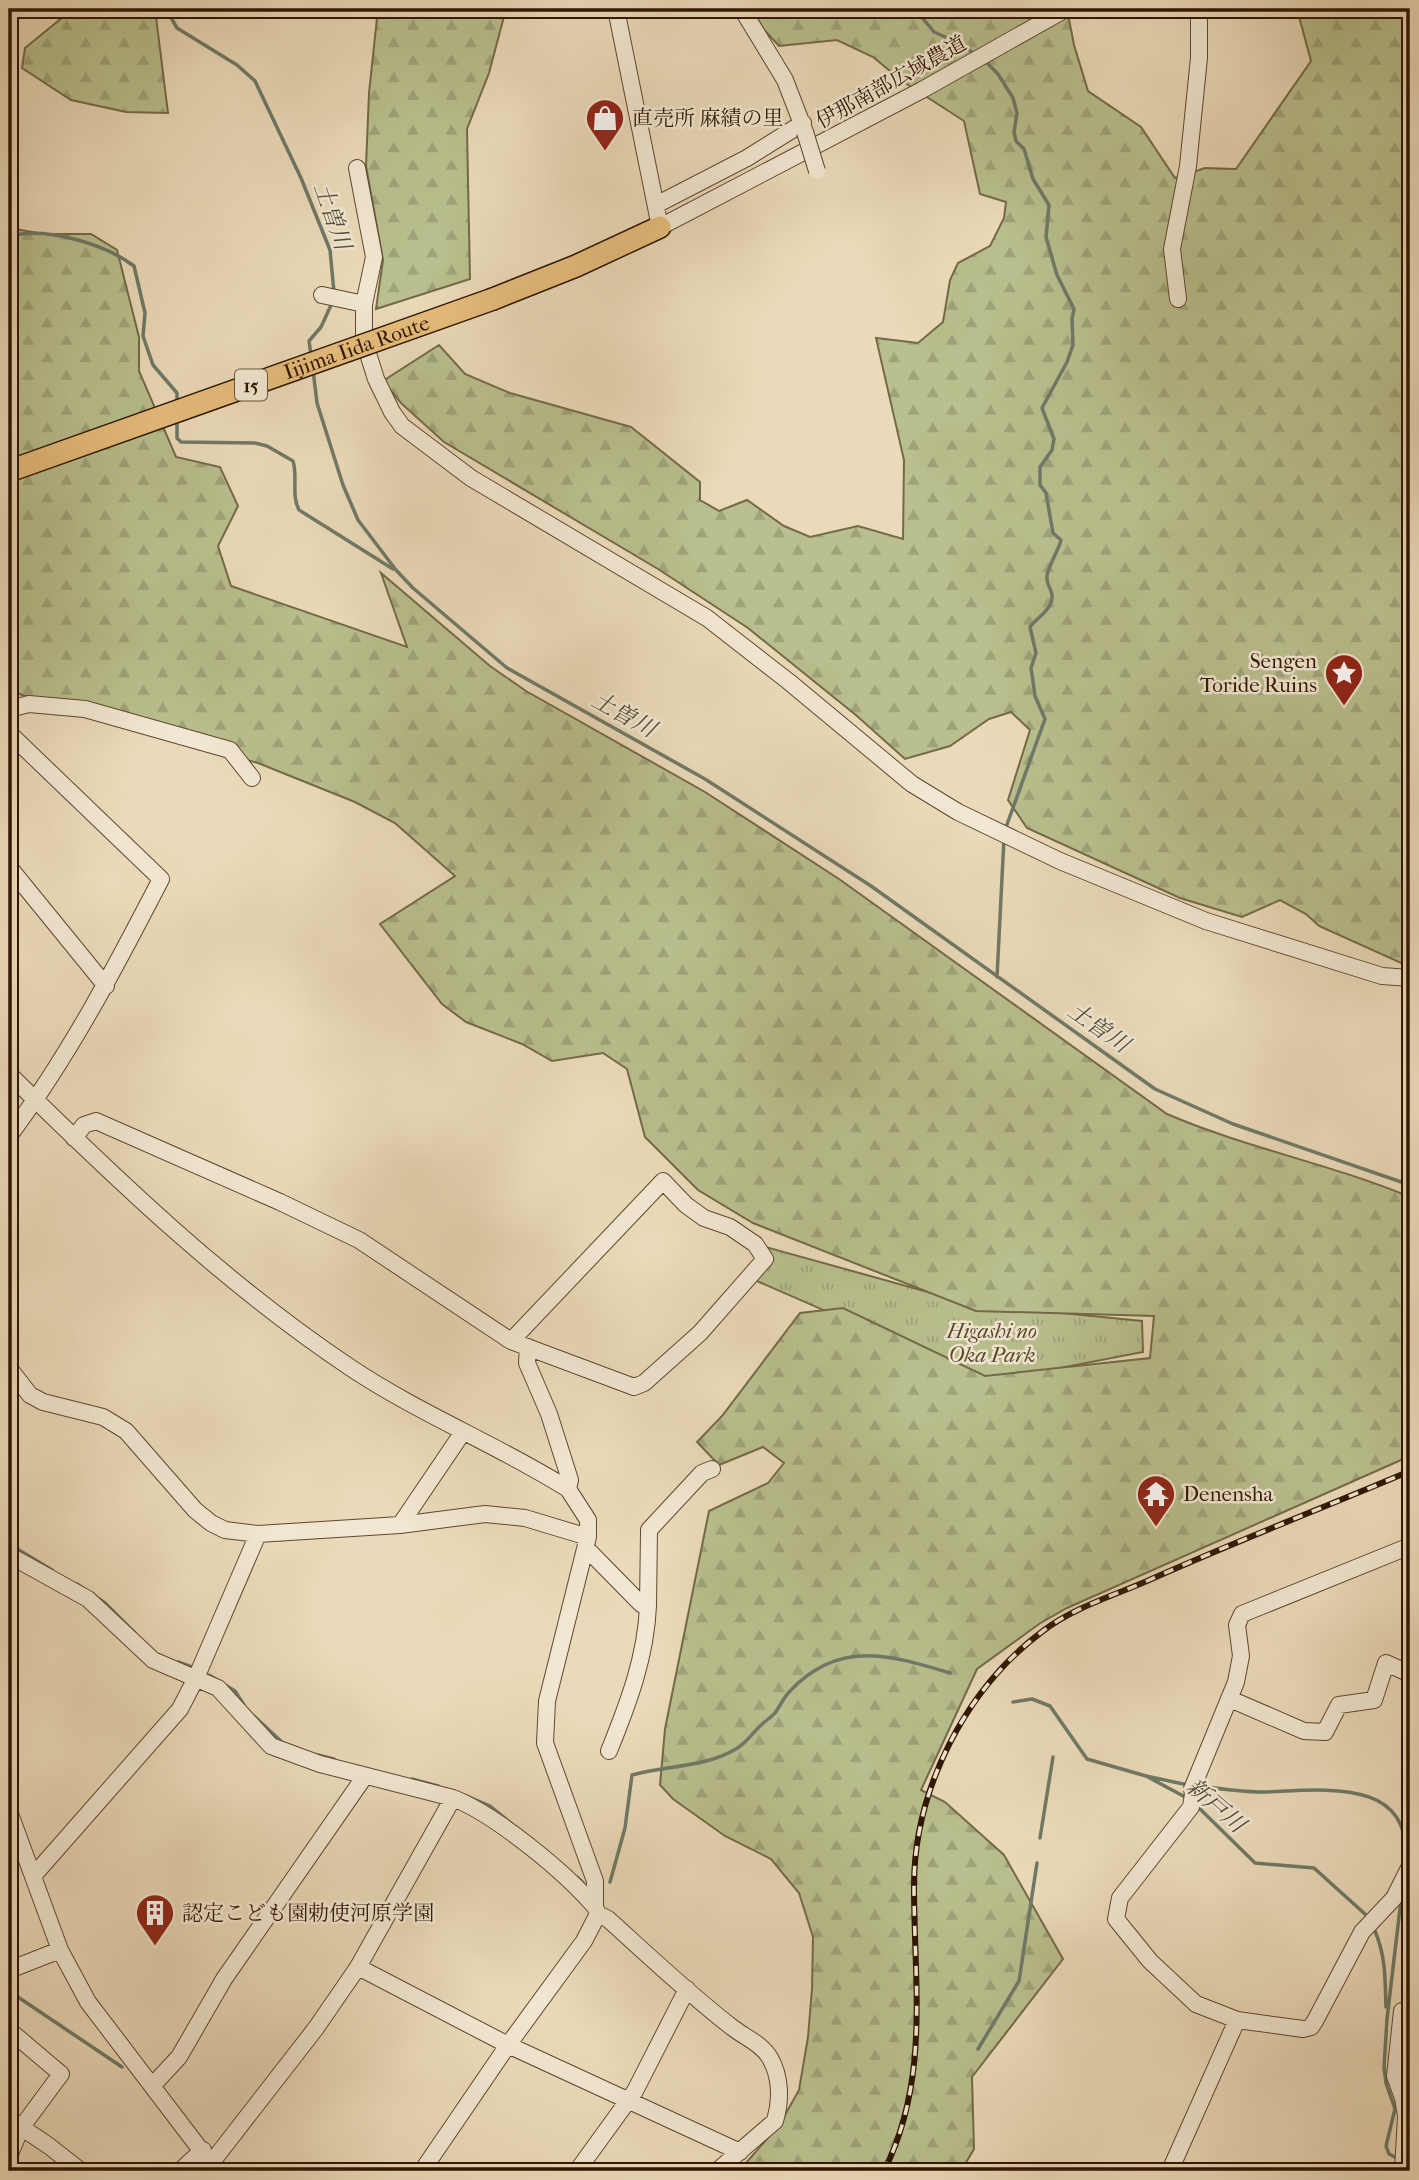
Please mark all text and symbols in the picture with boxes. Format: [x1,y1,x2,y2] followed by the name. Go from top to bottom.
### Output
[812,31,970,133] street label: 伊那南部広域農道
[584,97,626,152] shop icon: 直売所 麻績の里
[632,106,784,130] place label: 直売所 麻績の里
[309,179,358,256] water label: 土曽川
[281,311,433,384] street label: Iijima Iida Route
[235,370,267,400] road number: 15
[1200,649,1317,697] place label: Sengen Toride Ruins
[1323,652,1365,707] place icon: Sengen Toride Ruins
[587,686,663,744] water label: 土曽川
[1063,997,1137,1060] water label: 土曽川
[946,1319,1037,1367] park label: Higashi no Oka Park
[1135,1473,1177,1528] temple icon: Denensha
[1183,1482,1274,1506] place label: Denensha
[1181,1773,1253,1840] water label: 新戸川
[134,1892,176,1947] building icon: 認定こども園勅使河原学園
[182,1901,434,1925] place label: 認定こども園勅使河原学園

